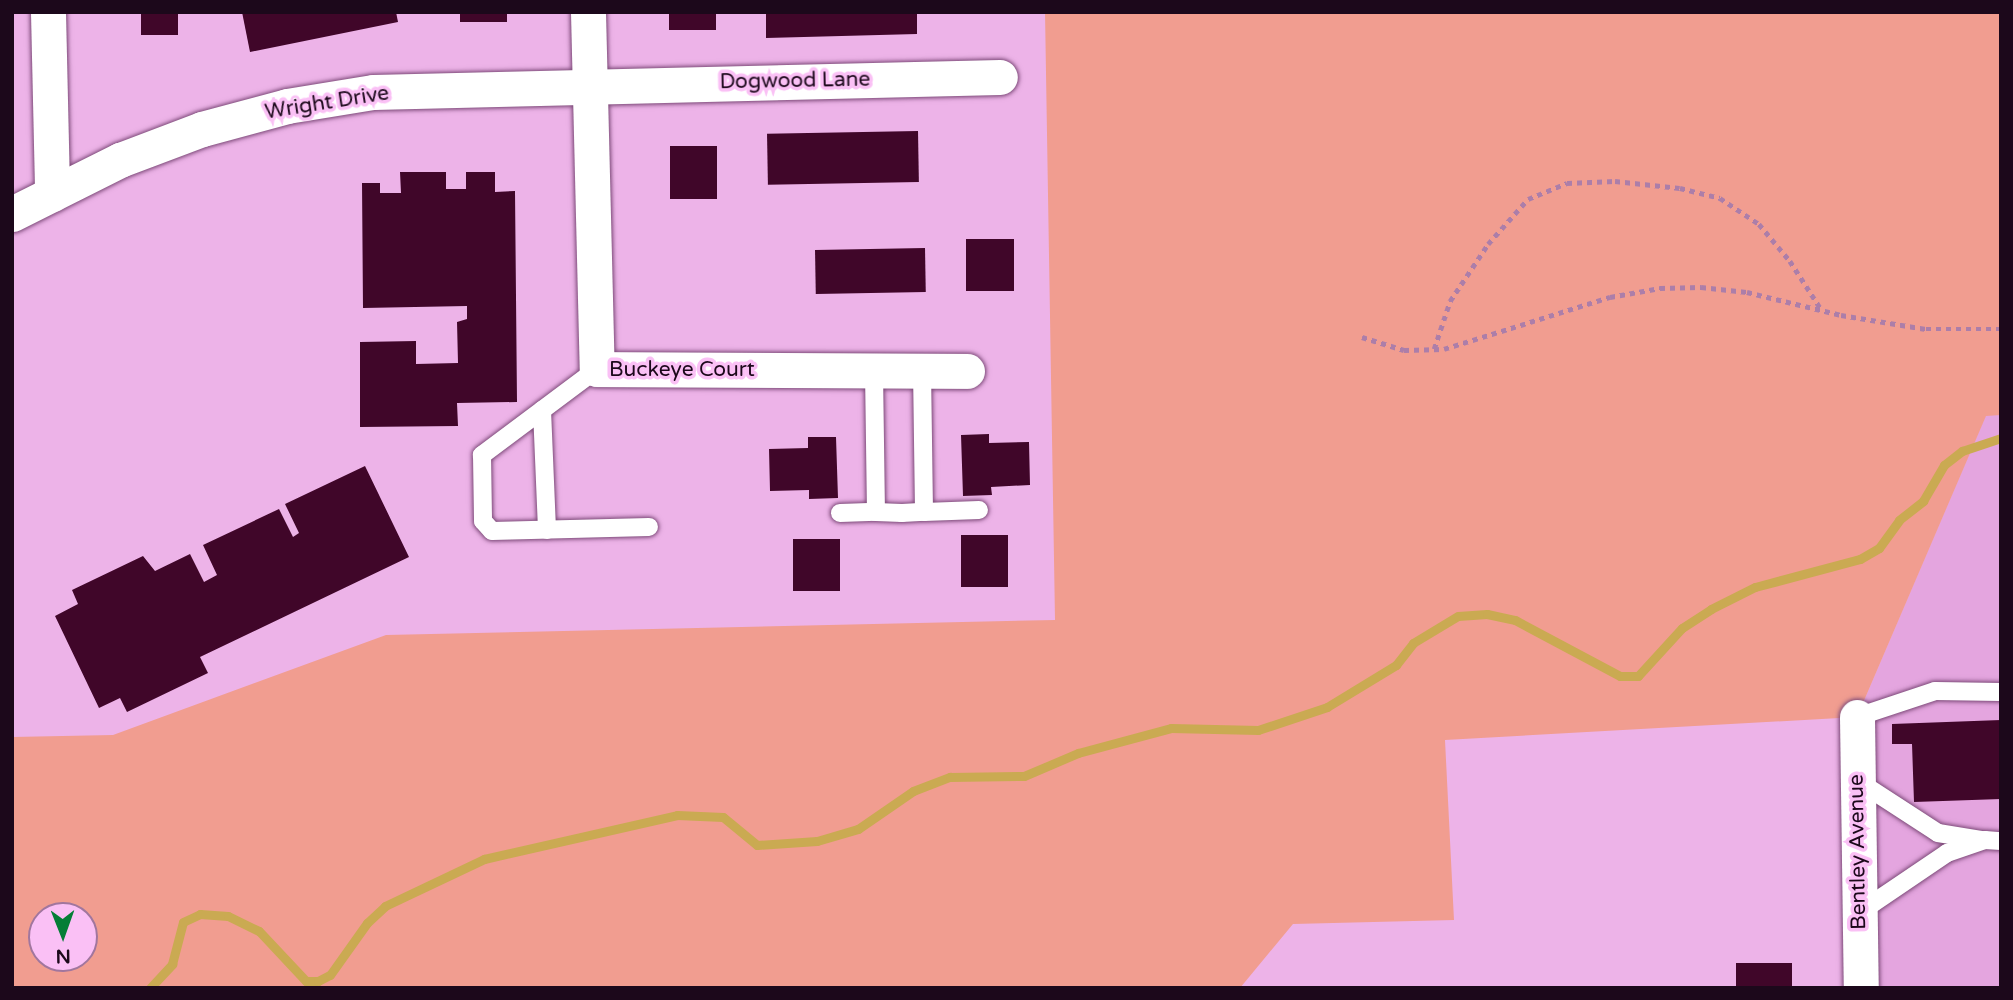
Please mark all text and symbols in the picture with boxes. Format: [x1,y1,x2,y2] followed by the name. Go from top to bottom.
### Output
[719,67,871,95] street label: Dogwood Lane
[263,81,391,125] street label: Wright Drive
[609,357,755,383] street label: Buckeye Court
[1844,774,1872,930] street label: Bentley Avenue
[28,902,98,972] north arrow
[56,945,71,967] text: N

